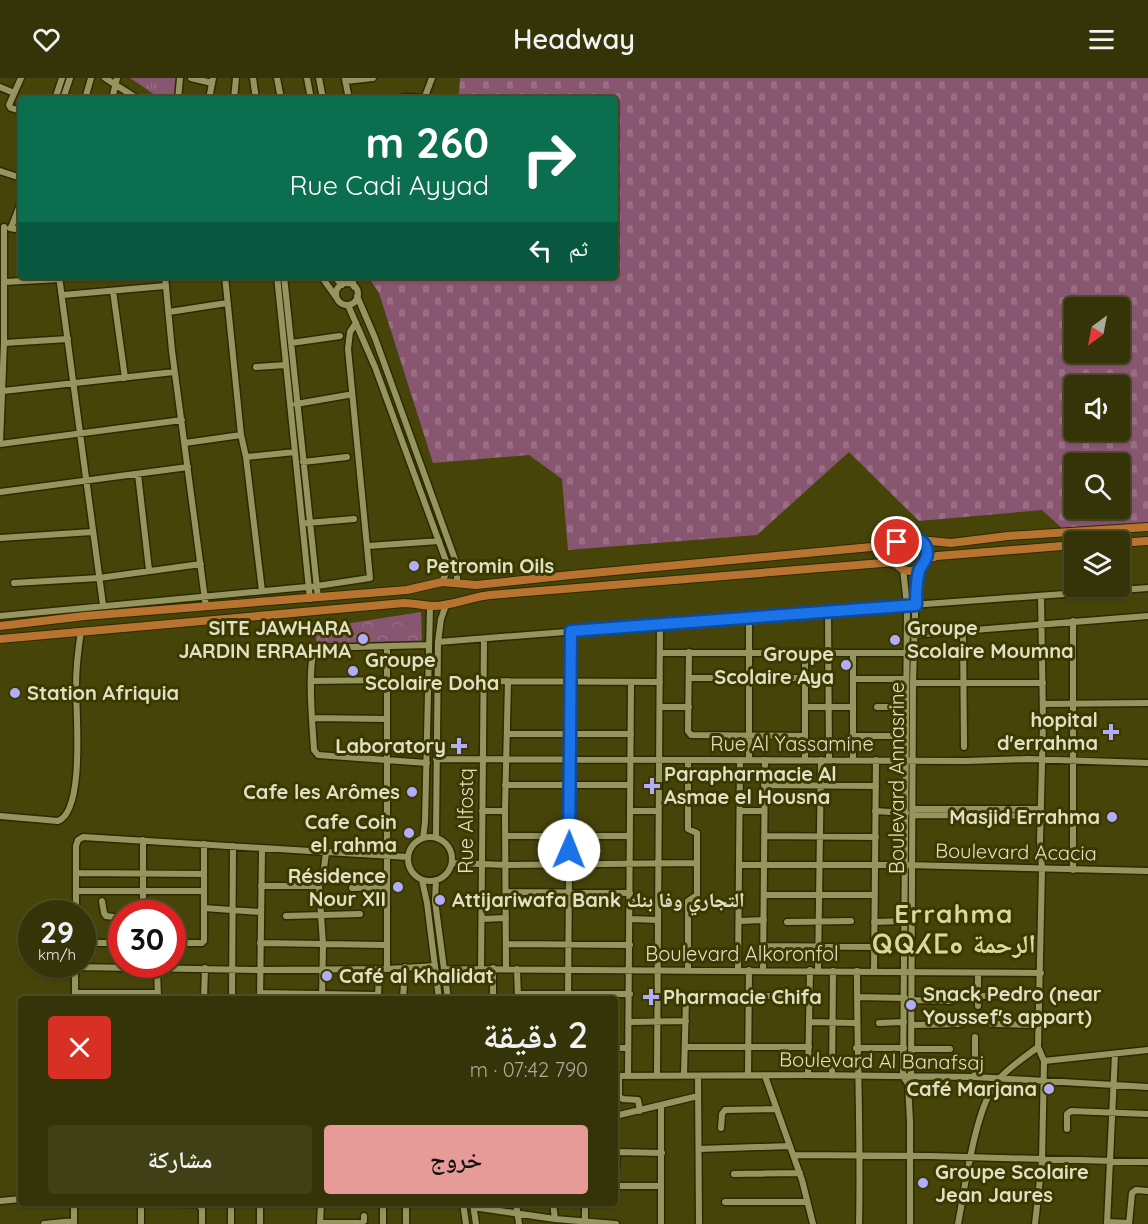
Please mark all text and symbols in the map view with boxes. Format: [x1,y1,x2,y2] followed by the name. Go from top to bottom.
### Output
[513,22,635,56] text: Headway
[30,23,63,56] icon: heart
[1085,23,1118,56] icon: menu
[366,116,489,169] text: 260 m
[510,120,588,198] icon: right
[289,168,489,202] text: Rue Cadi Ayyad
[524,234,557,267] icon: left
[569,234,588,262] text: ثم
[1064,297,1130,363] north arrow
[1064,297,1130,597] map controls
[1064,375,1130,441] button: sound
[1064,453,1130,519] button: search
[871,516,922,567] pin
[880,525,913,558] icon: arrive
[1064,531,1130,597] button: layers
[426,553,554,578] place label: Petromin Oils
[407,559,421,573] marker: Petromin Oils
[178,615,351,663] place label: SITE JAWHARA JARDIN ERRAHMA
[907,615,1074,663] place label: Groupe Scolaire Moumna
[356,632,370,646] marker: SITE JAWHARA JARDIN ERRAHMA
[888,633,902,647] marker: Groupe Scolaire Moumna
[714,641,834,689] place label: Groupe Scolaire Aya
[365,647,499,695] place label: Groupe Scolaire Doha
[839,658,853,672] marker: Groupe Scolaire Aya
[346,664,360,678] marker: Groupe Scolaire Doha
[27,680,179,705] place label: Station Afriquia
[884,682,909,874] street label: Boulevard Annasrine
[8,686,22,700] marker: Station Afriquia
[997,707,1098,755] place label: hopital d'errahma
[1102,723,1120,741] marker: hopital d'errahma
[710,731,874,756] street label: Rue Al Yassamine
[335,733,446,758] place label: Laboratory
[450,737,468,755] marker: Laboratory
[664,761,837,809] place label: Parapharmacie Al Asmae el Housna
[453,768,478,874] street label: Rue Alfostq
[243,779,400,804] place label: Cafe les Arômes
[645,779,659,793] marker: Parapharmacie Al Asmae el Housna
[405,785,419,799] marker: Cafe les Arômes
[949,804,1100,829] place label: Masjid Errahma
[305,809,397,857] place label: Cafe Coin el rahma
[1105,810,1119,824] marker: Masjid Errahma
[537,818,601,882] position arrow
[402,826,416,840] marker: Cafe Coin el rahma
[935,838,1097,865] street label: Boulevard Acacia
[288,863,386,911] place label: Résidence Nour XII
[391,880,405,894] marker: Résidence Nour XII
[452,887,745,916] place label: Attijariwafa Bank التجاري وفا بنك
[433,893,447,907] marker: Attijariwafa Bank التجاري وفا بنك
[872,897,1036,960] district label: Errahma ⵕⵕⵃⵎⴰ الرحمة
[108,900,186,978] speed limit sign: 30
[40,913,74,951] text: 29
[645,941,839,966] street label: Boulevard Alkoronfol
[38,945,76,964] text: km/h
[339,963,494,988] place label: Café al Khalidat
[320,969,334,983] marker: Café al Khalidat
[923,981,1102,1029] place label: Snack Pedro (near Youssef's appart)
[663,984,822,1009] place label: Pharmacie Chifa
[644,990,658,1004] marker: Pharmacie Chifa
[904,998,918,1012] marker: Snack Pedro (near Youssef's appart)
[483,1012,588,1057] text: 2 دقيقة
[48,1016,111,1079] button: close
[779,1046,985,1075] street label: Boulevard Al Banafsaj
[470,1057,588,1082] text: 790 m · 07:42
[906,1076,1037,1101] place label: Café Marjana
[1042,1082,1056,1096] marker: Café Marjana
[48,1125,312,1194] button: مشاركة
[324,1125,588,1194] button: خروج
[935,1159,1089,1207] place label: Groupe Scolaire Jean Jaures
[916,1176,930,1190] marker: Groupe Scolaire Jean Jaures

